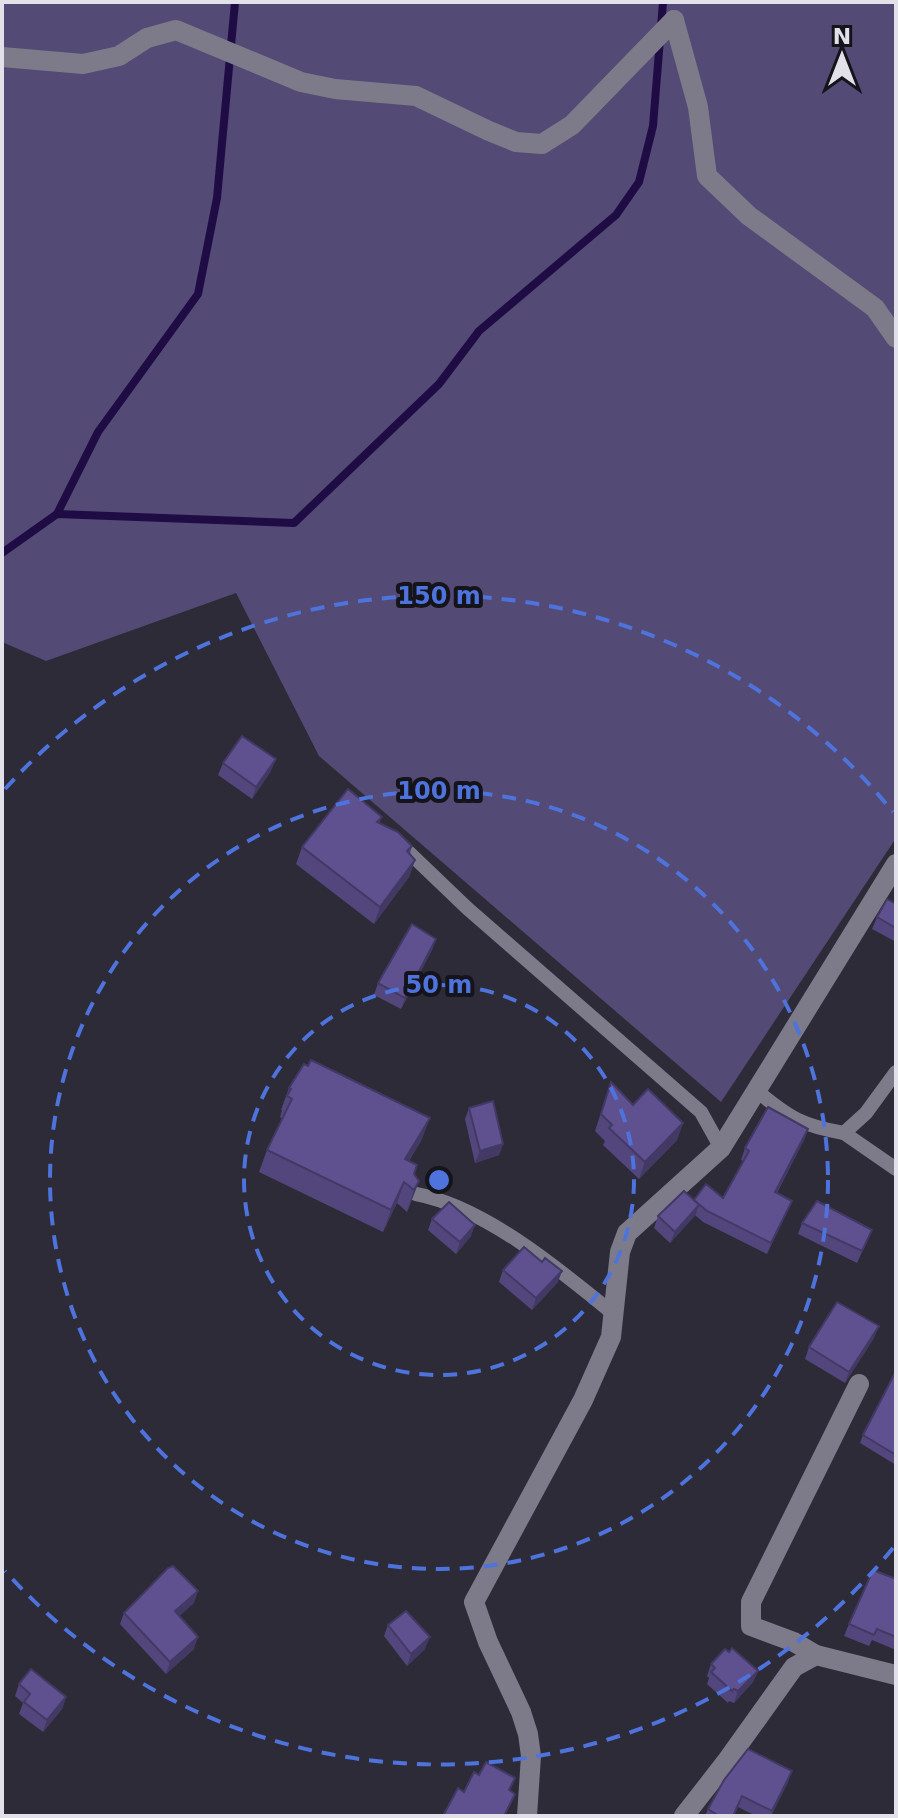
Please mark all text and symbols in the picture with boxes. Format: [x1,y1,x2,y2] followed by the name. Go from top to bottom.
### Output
[802,16,882,96] north arrow
[833,24,851,49] text: N
[397,582,481,610] text: 150 m
[397,777,481,805] text: 100 m
[406,971,472,999] text: 50 m
[425,1166,453,1194] centre of rings

